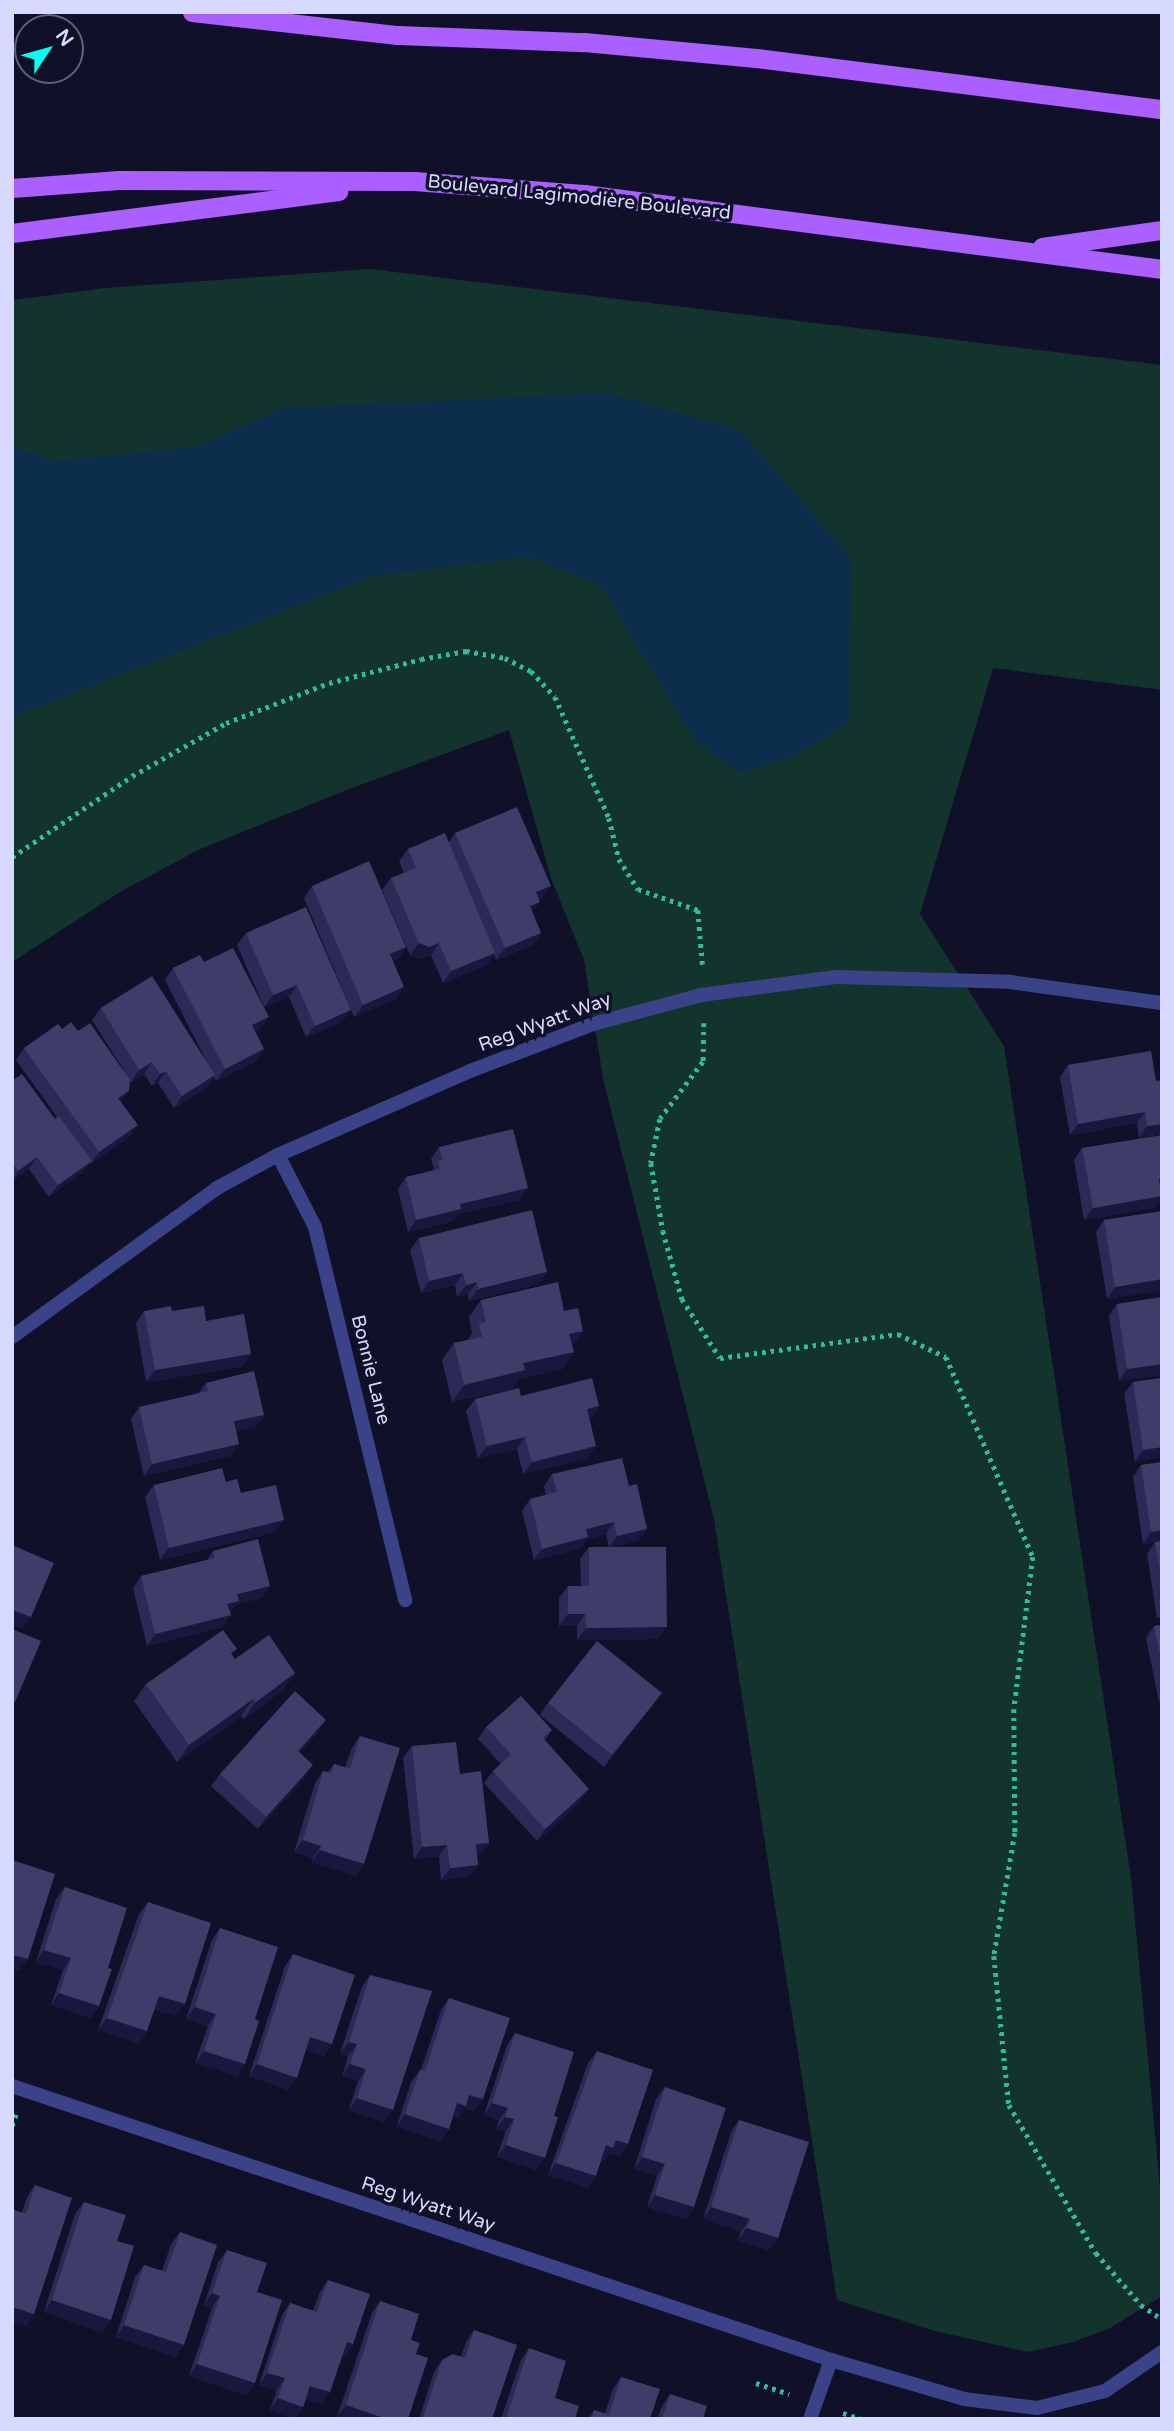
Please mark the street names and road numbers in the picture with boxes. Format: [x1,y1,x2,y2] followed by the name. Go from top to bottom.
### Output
[426,171,732,225] street label: Boulevard Lagimodière Boulevard
[476,988,614,1058] street label: Reg Wyatt Way
[345,1313,395,1427] street label: Bonnie Lane
[358,2173,498,2237] street label: Reg Wyatt Way

